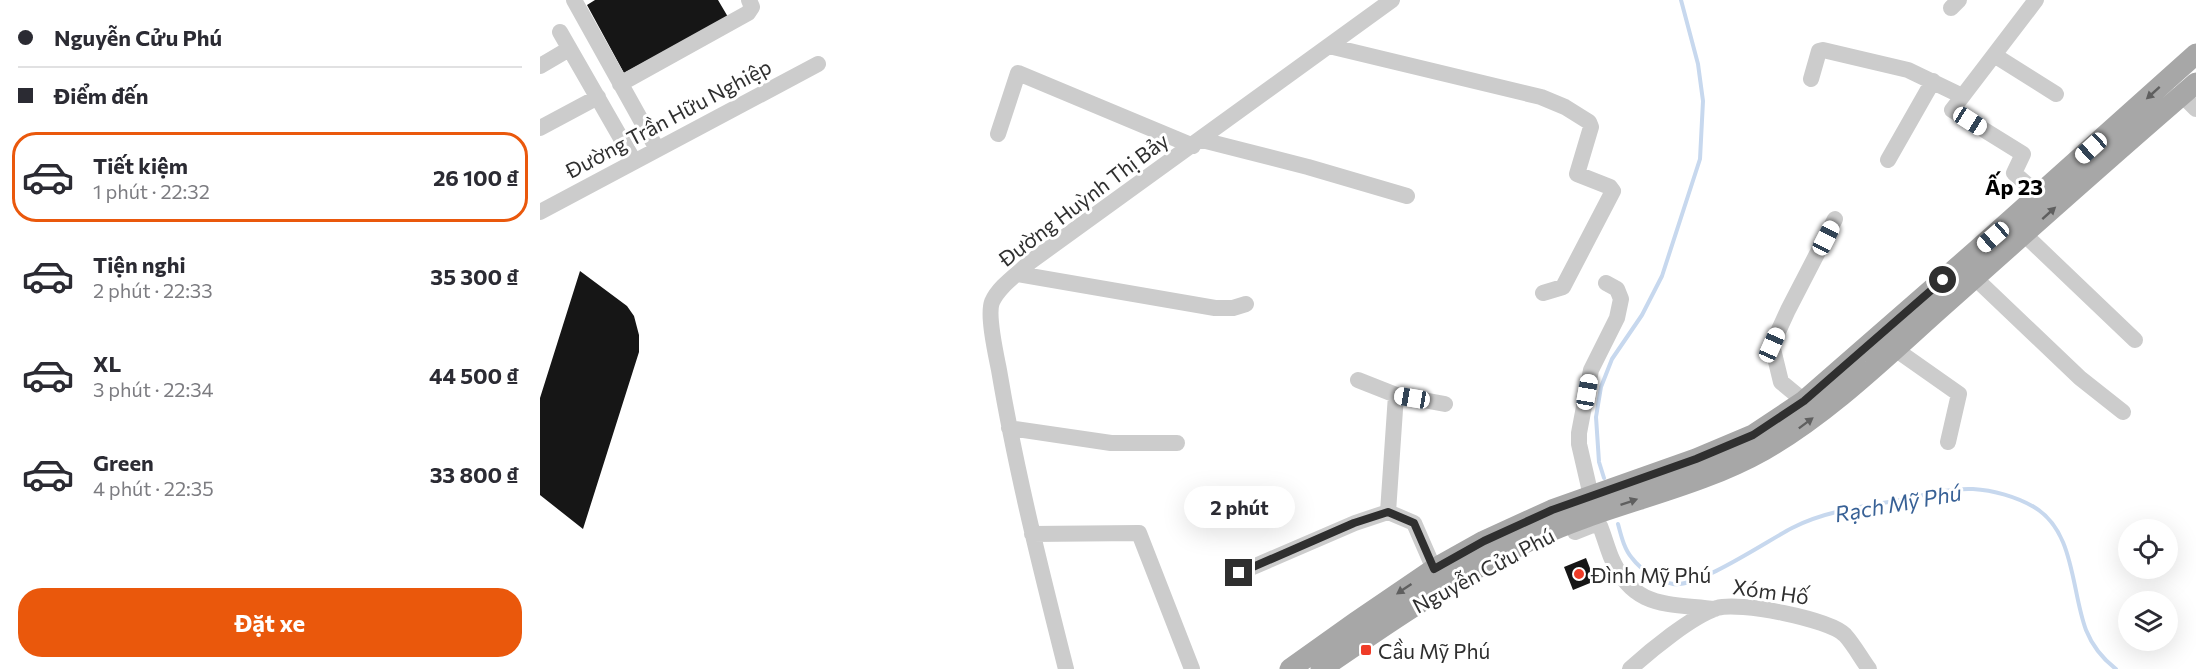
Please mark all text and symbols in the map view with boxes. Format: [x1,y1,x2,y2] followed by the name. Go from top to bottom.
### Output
[54,24,222,51] text: Nguyễn Cửu Phú
[560,53,775,183] street label: Đường Trần Hữu Nghiệp
[54,82,148,109] text: Điểm đến
[2145,86,2160,100] one-way arrow
[1950,104,1990,138] car
[992,127,1173,272] street label: Đường Huỳnh Thị Bảy
[2072,129,2110,167] car
[21,150,75,204] icon: car
[93,152,188,179] text: Tiết kiệm
[433,164,519,191] text: 26 100 ₫
[1985,171,2043,200] district label: Ấp 23
[93,179,210,203] text: 1 phút · 22:32
[2042,206,2057,220] one-way arrow
[1810,218,1842,258] car
[1974,218,2012,256] car
[21,249,75,303] icon: car
[93,251,186,278] text: Tiện nghi
[430,263,519,290] text: 35 300 ₫
[1929,266,1956,293] route start
[93,278,213,302] text: 2 phút · 22:33
[1756,325,1788,365] car
[21,348,75,402] icon: car
[93,350,121,377] text: XL
[429,362,519,389] text: 44 500 ₫
[1575,373,1599,411] car
[93,377,214,401] text: 3 phút · 22:34
[1393,386,1431,410] car
[1799,417,1814,429] one-way arrow
[21,447,75,501] icon: car
[93,449,154,476] text: Green
[430,461,519,488] text: 33 800 ₫
[93,476,214,500] text: 4 phút · 22:35
[1832,479,1964,527] water label: Rạch Mỹ Phú
[1184,486,1294,528] callout: 2 phút
[1210,495,1269,519] text: 2 phút
[1620,496,1638,506] one-way arrow
[2118,519,2178,651] map controls
[2118,519,2178,579] button: locate
[1407,521,1558,618] street label: Nguyễn Cửu Phú
[1225,559,1252,586] route end
[1590,562,1711,587] place label: Đình Mỹ Phú
[1572,567,1586,581] marker: Đình Mỹ Phú
[1731,573,1812,609] street label: Xóm Hố
[1396,583,1412,594] one-way arrow
[18,588,522,657] button: Đặt xe
[2118,591,2178,651] button: layers
[1378,638,1490,663] place label: Cầu Mỹ Phú
[1359,643,1373,657] marker: Cầu Mỹ Phú

